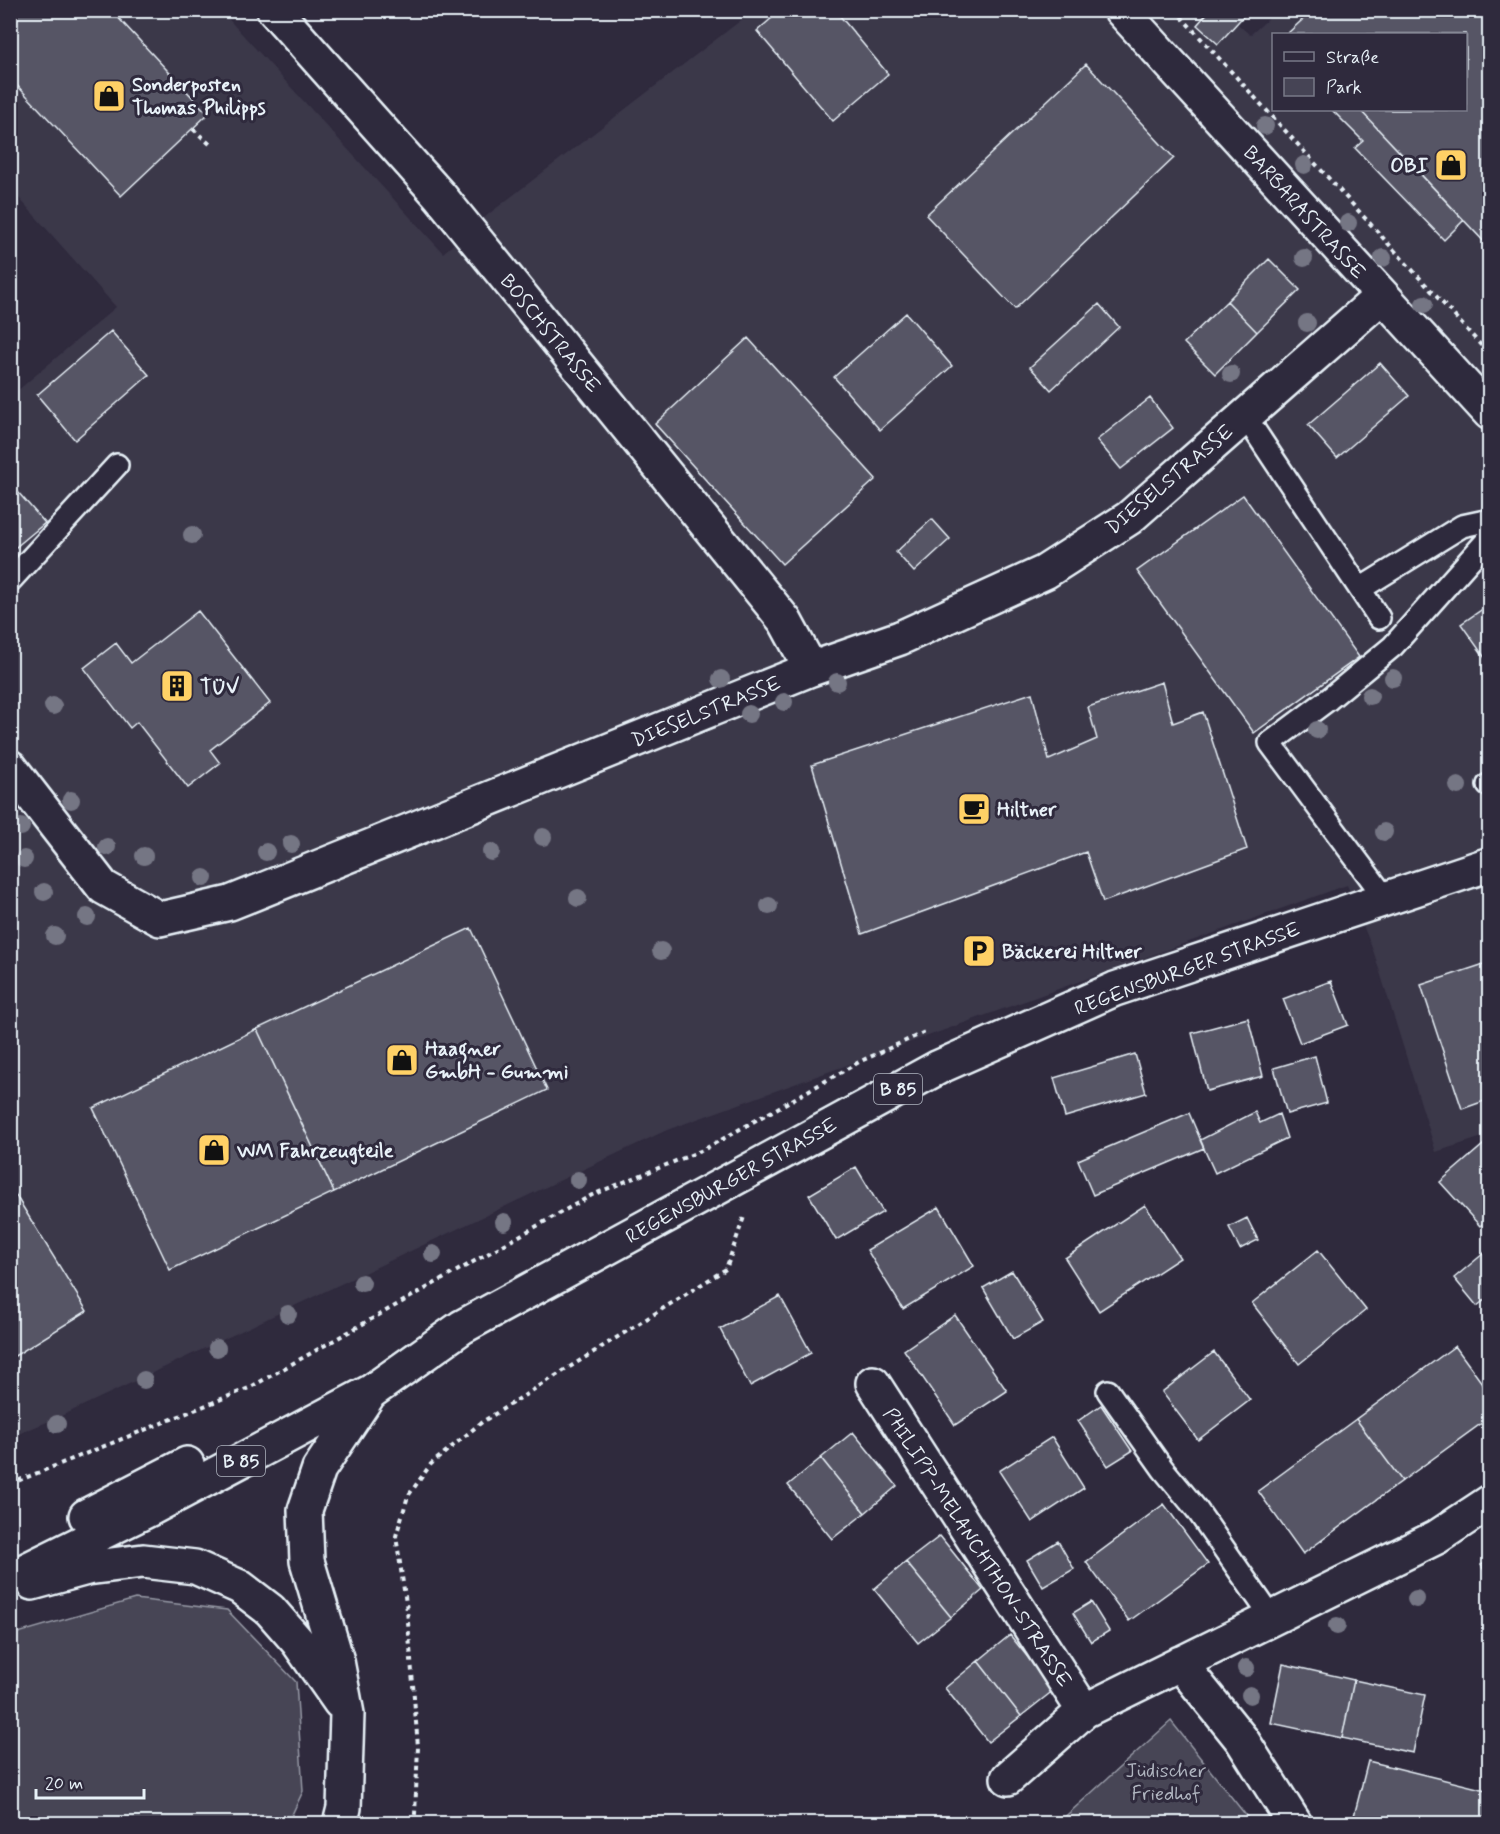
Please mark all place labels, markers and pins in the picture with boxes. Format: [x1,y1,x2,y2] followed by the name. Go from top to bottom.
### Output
[132,72,266,122] place label: Sonderposten Thomas Philipps
[91,78,127,114] shop icon: Sonderposten Thomas Philipps
[1433,147,1469,183] shop icon: OBI
[1390,153,1428,180] place label: OBI
[159,668,195,704] building icon: TÜV
[200,674,239,701] place label: TÜV
[956,791,992,827] cafe icon: Hiltner
[997,797,1057,824] place label: Hiltner
[961,933,997,969] parking icon: Bäckerei Hiltner
[1002,939,1142,966] place label: Bäckerei Hiltner
[425,1036,568,1086] place label: Haagner GmbH - Gummi
[384,1042,420,1078] shop icon: Haagner GmbH - Gummi
[196,1132,232,1168] shop icon: WM Fahrzeugteile
[236,1138,394,1165] place label: WM Fahrzeugteile

